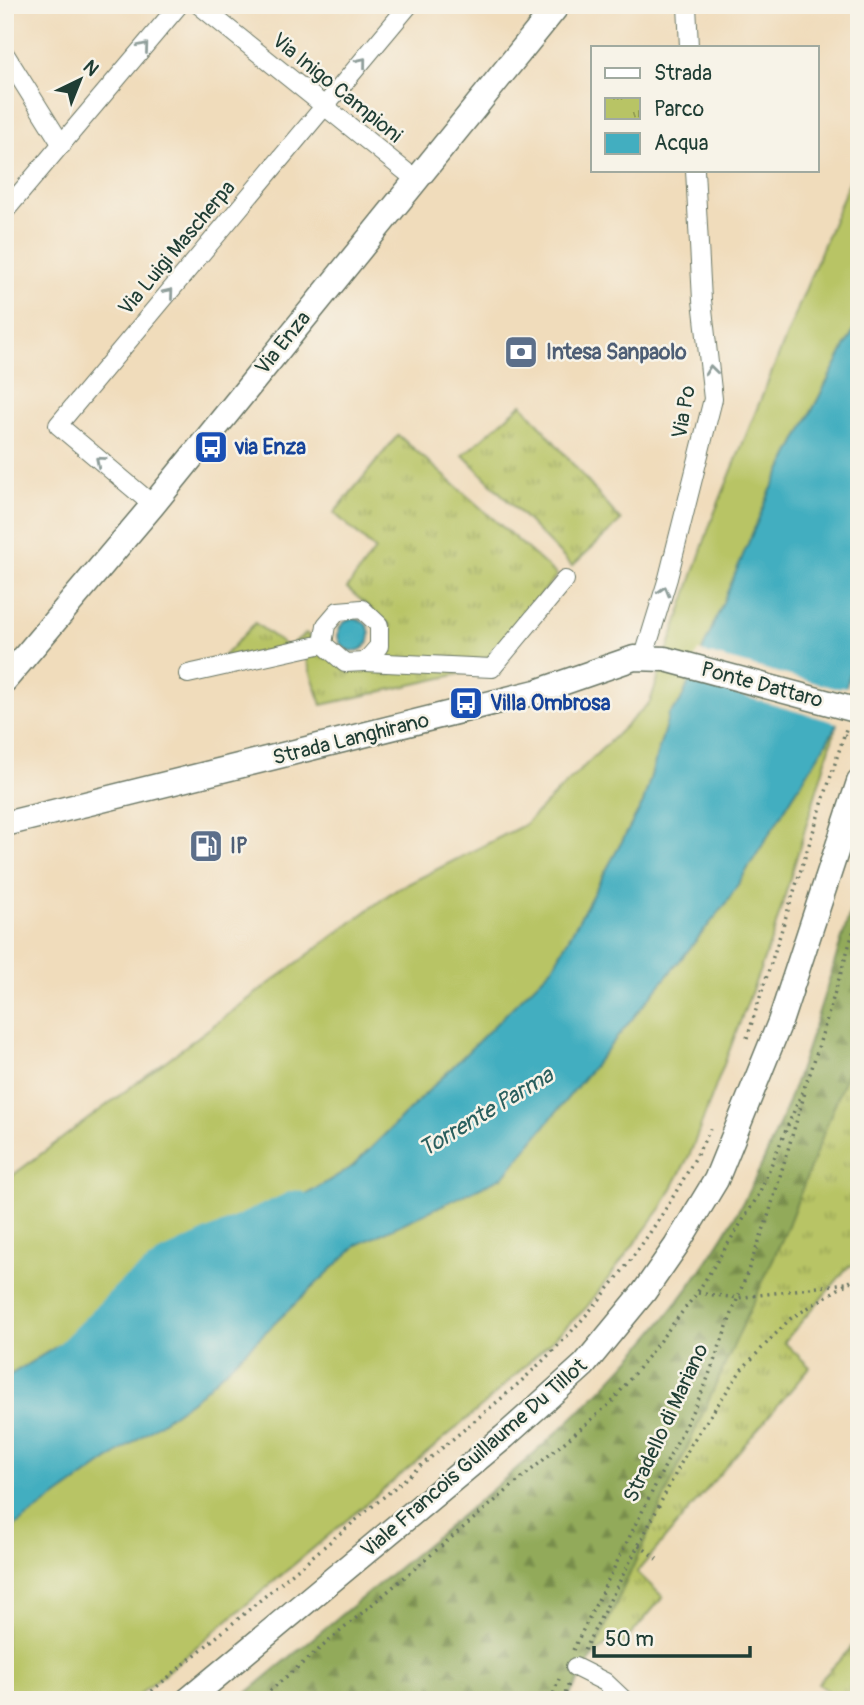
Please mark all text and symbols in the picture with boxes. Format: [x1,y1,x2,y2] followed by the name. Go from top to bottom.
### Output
[266,27,408,149] street label: Via Inigo Campioni
[136,42,148,55] one-way arrow
[46,46,116,116] north arrow
[591,46,818,172] legend
[78,55,104,82] text: N
[354,58,366,71] one-way arrow
[654,60,712,87] text: Strada
[654,96,704,123] text: Parco
[654,130,708,157] text: Acqua
[113,175,241,321] street label: Via Luigi Mascherpa
[161,289,173,302] one-way arrow
[249,306,317,380] street label: Via Enza
[502,333,540,371] bank icon: Intesa Sanpaolo
[546,339,687,366] place label: Intesa Sanpaolo
[704,364,719,376] one-way arrow
[666,383,702,441] street label: Via Po
[192,428,230,466] bus stop icon: via Enza
[234,434,306,461] place label: via Enza
[96,457,109,469] one-way arrow
[656,585,670,597] one-way arrow
[698,656,826,714] street label: Ponte Dattaro
[447,684,485,722] bus stop icon: Villa Ombrosa
[490,690,611,717] place label: Villa Ombrosa
[270,707,432,771] street label: Strada Langhirano
[187,827,225,865] fuel station icon: IP
[230,833,248,860] place label: IP
[414,1060,559,1163] water label: Torrente Parma
[617,1339,715,1507] street label: Stradello di Mariano
[355,1352,593,1564] street label: Viale Francois Guillaume Du Tillot
[594,1614,750,1658] scale bar
[605,1626,654,1653] text: 50 m

